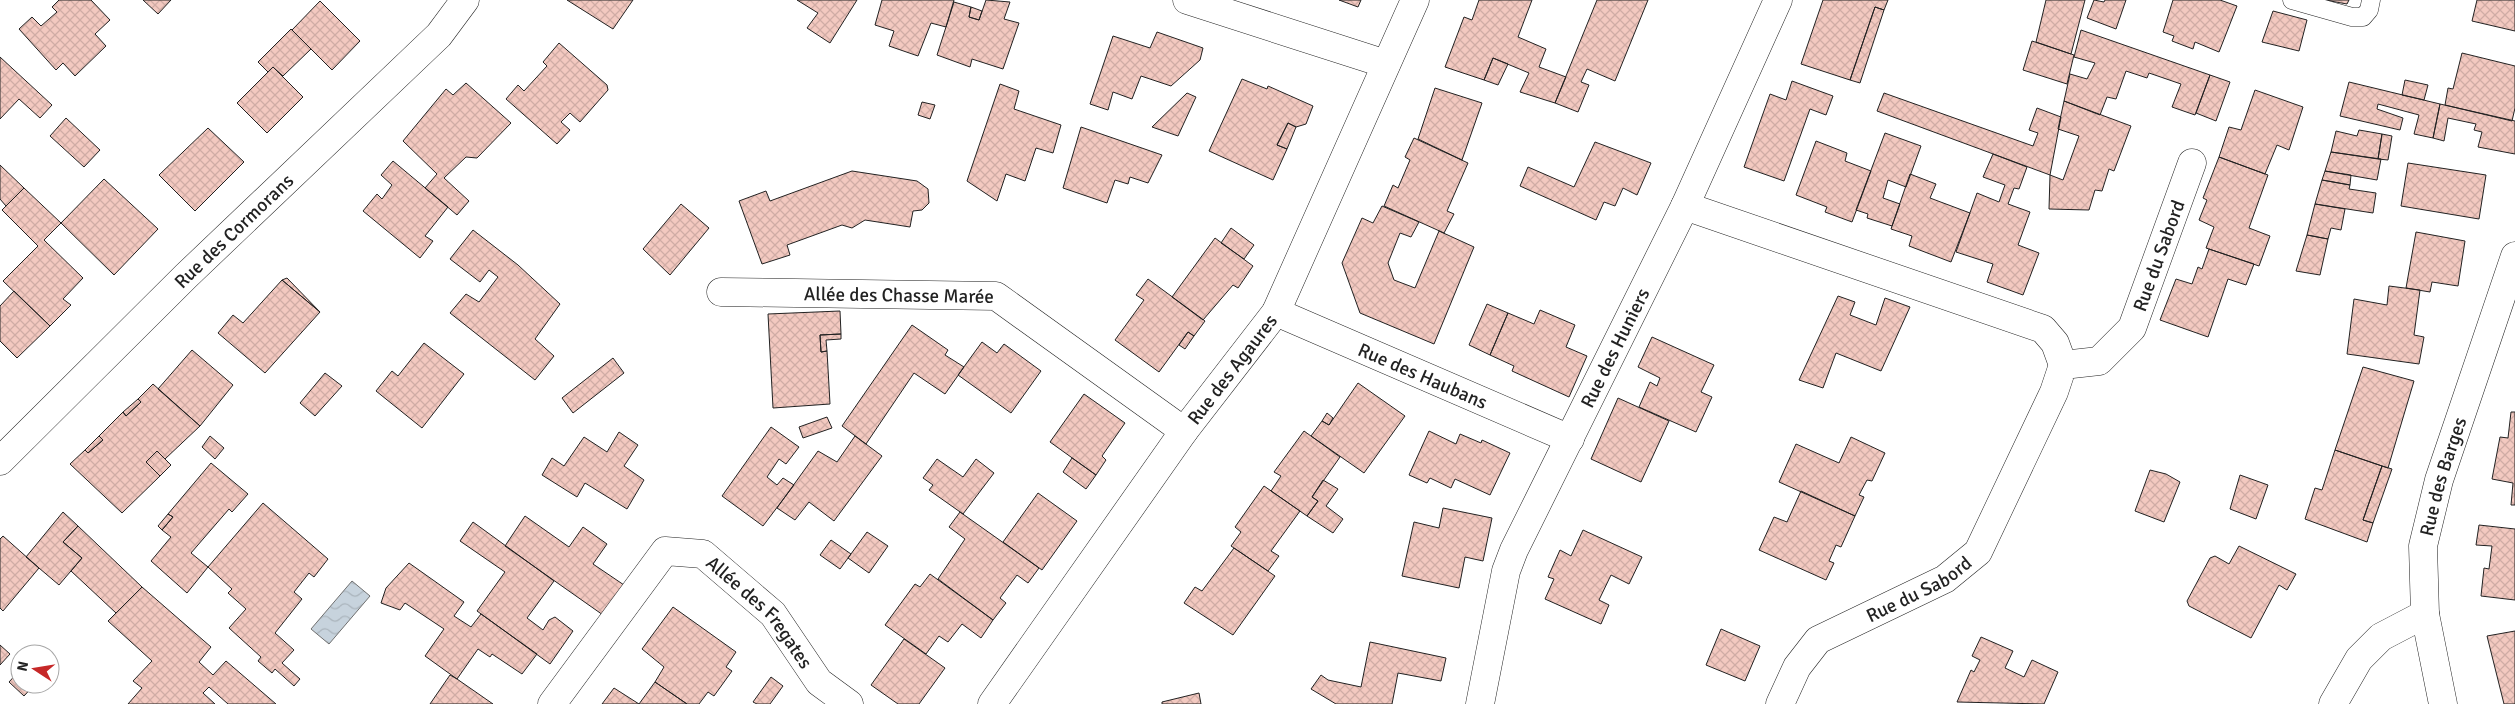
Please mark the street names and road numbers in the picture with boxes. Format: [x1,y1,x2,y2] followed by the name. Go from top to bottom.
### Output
[170,169,299,294] street label: Rue des Cormorans
[2128,197,2191,315] street label: Rue du Sabord
[804,282,994,309] street label: Allée des Chasse Marée
[1576,284,1655,412] street label: Rue des Huniers
[1182,310,1283,430] street label: Rue des Agaures
[1354,338,1491,415] street label: Rue des Haubans
[2415,414,2472,539] street label: Rue des Barges
[701,551,817,673] street label: Allée des Fregates
[1863,551,1977,628] street label: Rue du Sabord

